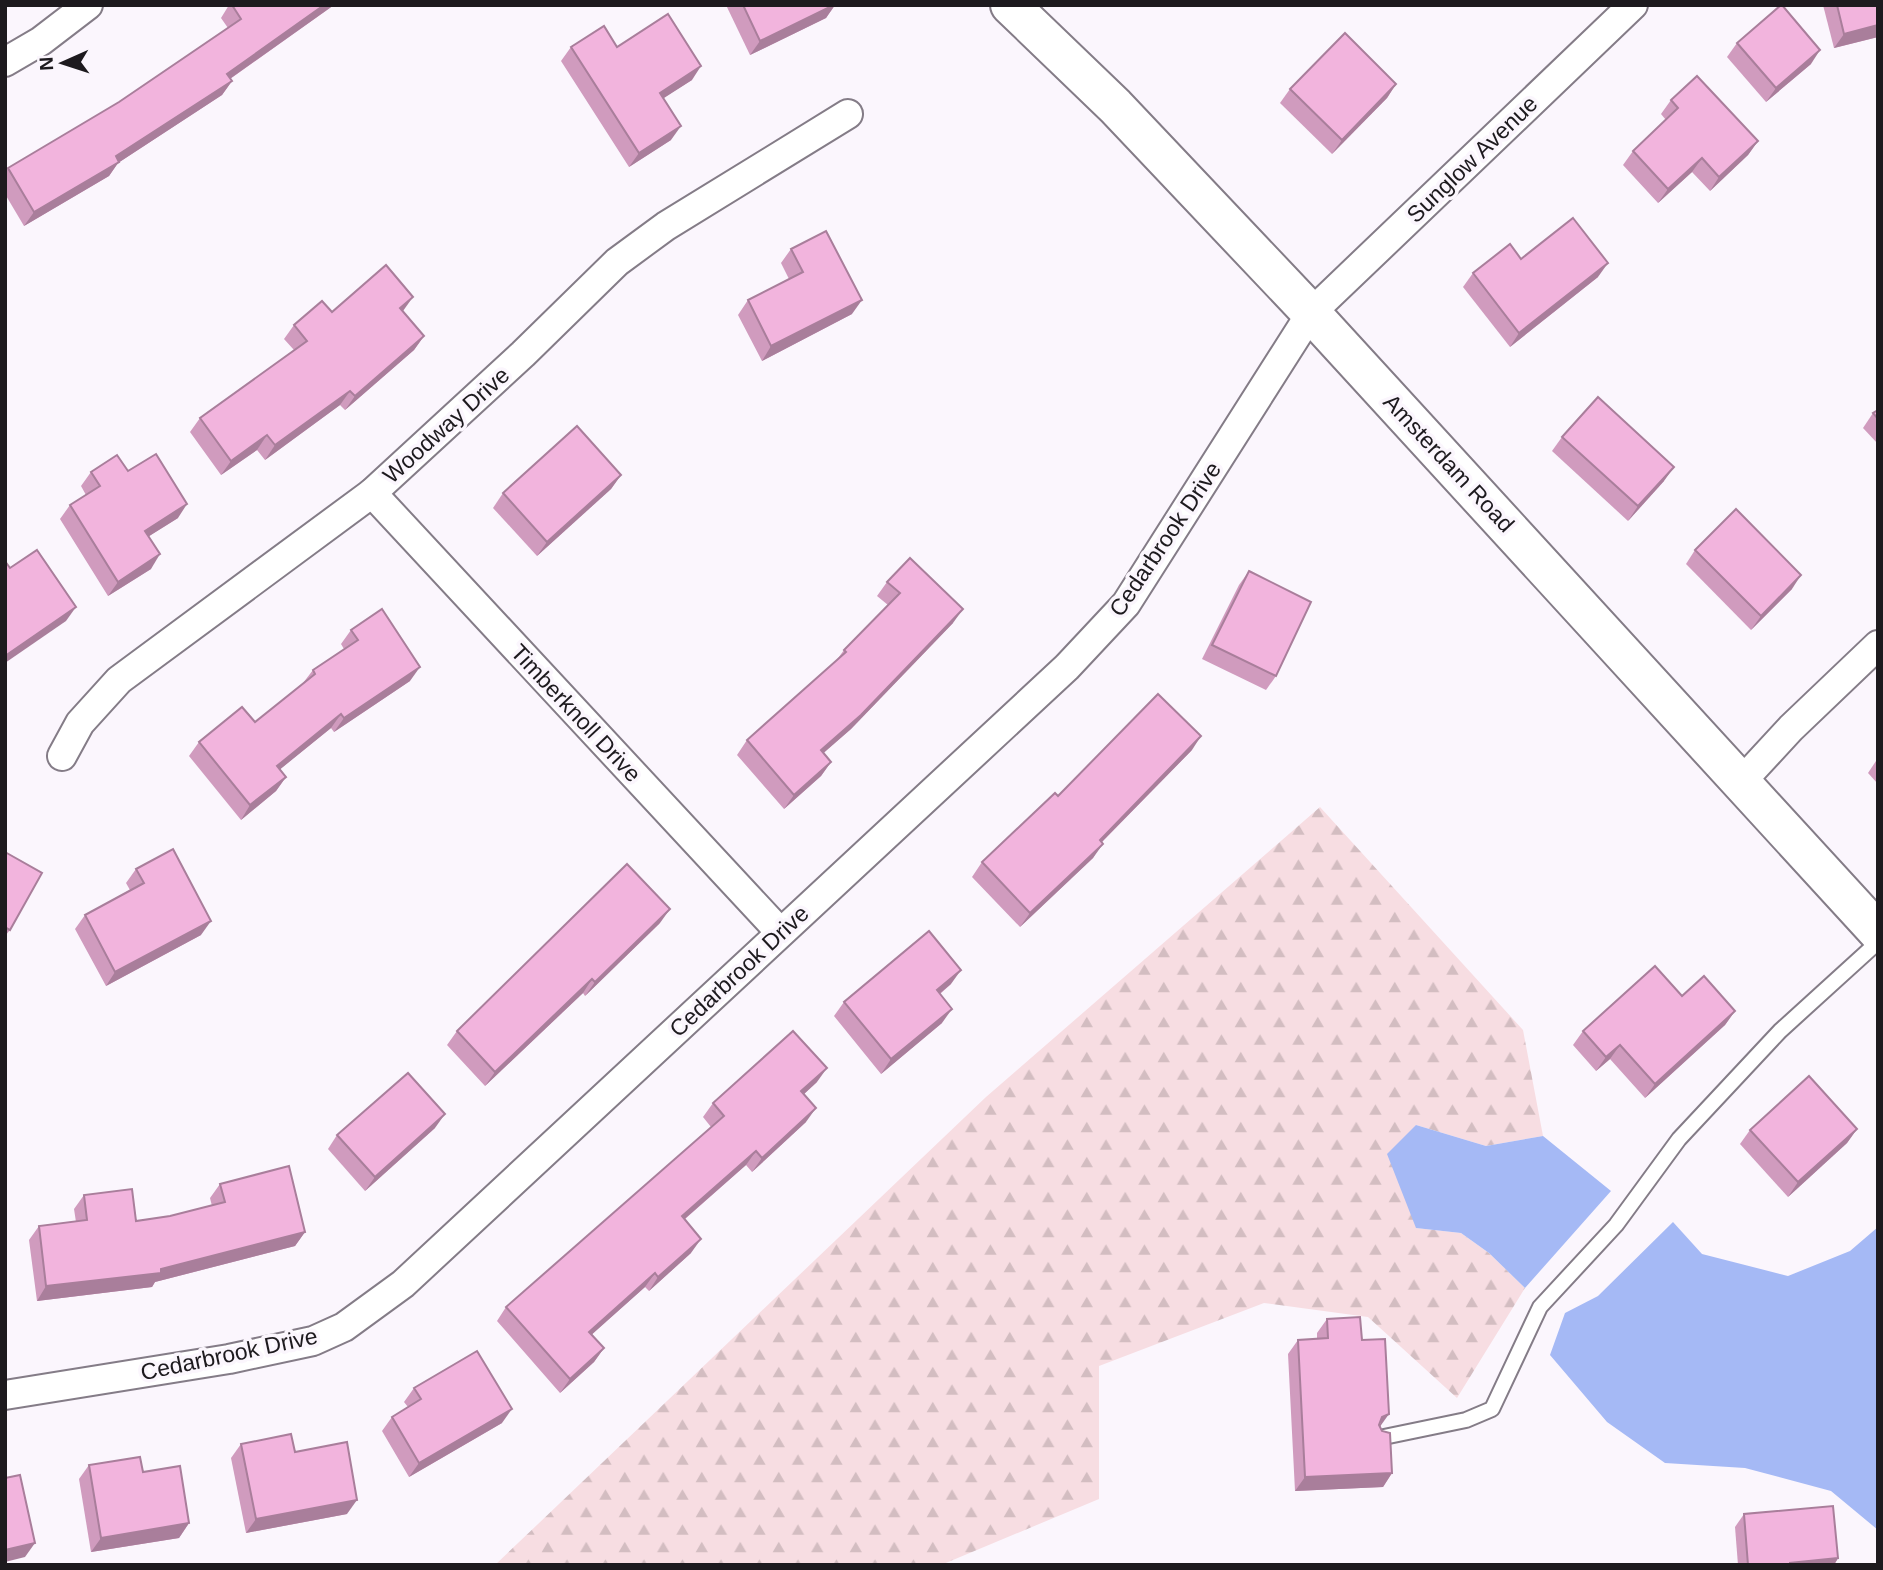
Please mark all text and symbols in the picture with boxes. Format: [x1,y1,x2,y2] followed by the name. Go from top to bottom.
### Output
[28,28,98,98] north arrow
[36,56,57,71] text: N
[1401,90,1543,228] street label: Sunglow Avenue
[378,362,514,488] street label: Woodway Drive
[1378,389,1520,537] street label: Amsterdam Road
[1104,457,1226,621] street label: Cedarbrook Drive
[506,639,646,787] street label: Timberknoll Drive
[664,900,814,1042] street label: Cedarbrook Drive
[138,1323,320,1385] street label: Cedarbrook Drive

